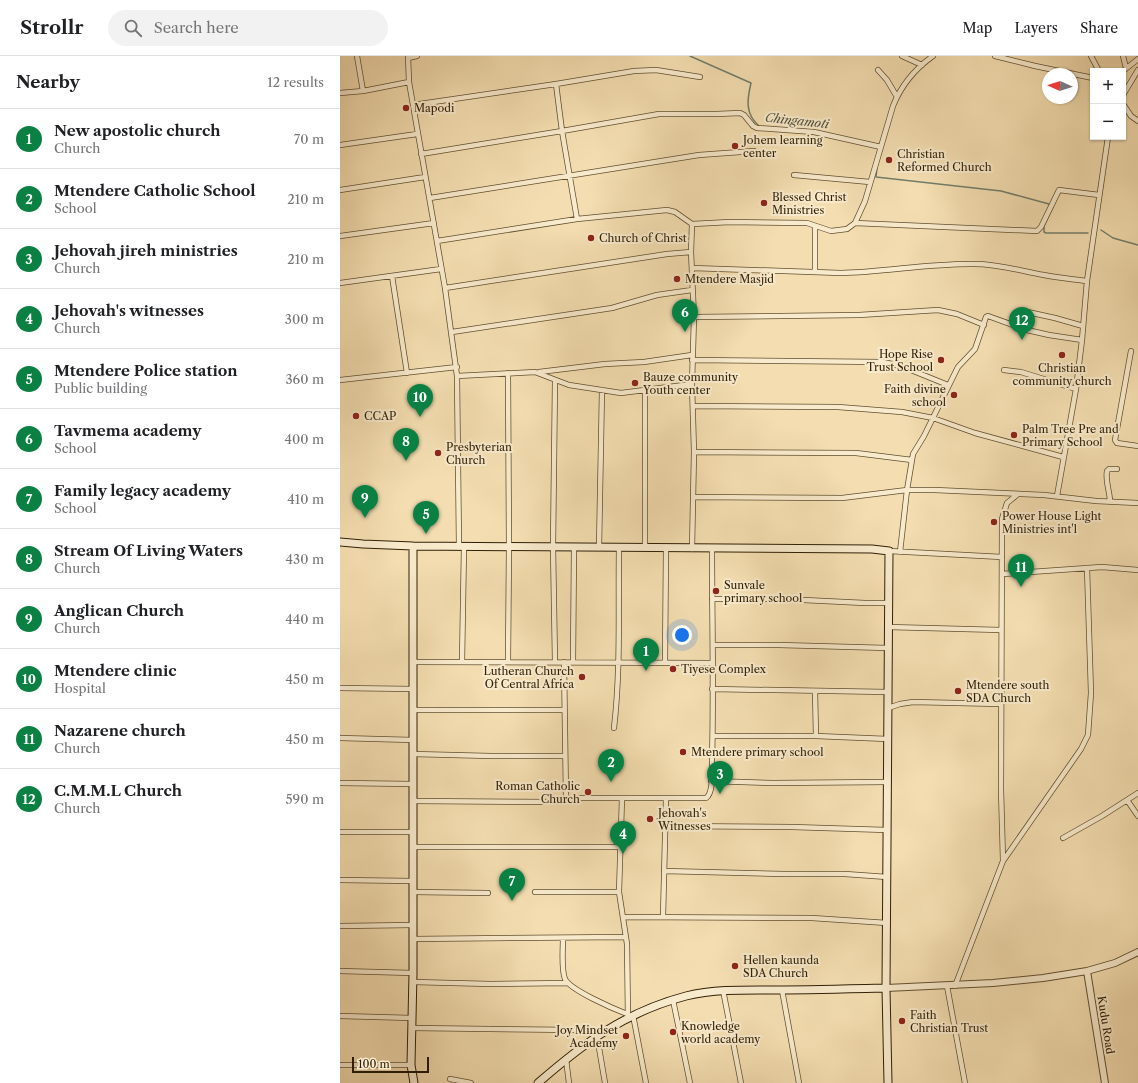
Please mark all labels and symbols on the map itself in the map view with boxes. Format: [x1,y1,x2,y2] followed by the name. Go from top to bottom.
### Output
[1042,68,1078,104] north arrow
[414,101,455,115] place label: Mapodi
[401,103,411,113] marker: Mapodi
[764,110,831,131] water label: Chingamoti
[741,133,823,160] place label: Johem learning center
[730,141,740,151] marker: Johem learning center
[897,147,992,174] place label: Christian Reformed Church
[884,155,894,165] marker: Christian Reformed Church
[772,190,846,217] place label: Blessed Christ Ministries
[759,198,769,208] marker: Blessed Christ Ministries
[599,231,687,245] place label: Church of Christ
[586,233,596,243] marker: Church of Christ
[685,272,774,286] place label: Mtendere Masjid
[672,274,682,284] marker: Mtendere Masjid
[672,299,698,332] pin: 6
[1009,307,1035,340] pin: 12
[866,347,934,374] place label: Hope Rise Trust School
[1057,350,1067,360] marker: Christian community church
[936,355,946,365] marker: Hope Rise Trust School
[1012,361,1112,388] place label: Christian community church
[642,370,739,397] place label: Bauze community Youth center
[630,378,640,388] marker: Bauze community Youth center
[884,382,947,409] place label: Faith divine school
[407,384,433,417] pin: 10
[949,390,959,400] marker: Faith divine school
[364,409,396,423] place label: CCAP
[351,411,361,421] marker: CCAP
[1022,422,1119,449] place label: Palm Tree Pre and Primary School
[393,428,419,461] pin: 8
[1009,430,1019,440] marker: Palm Tree Pre and Primary School
[446,440,512,467] place label: Presbyterian Church
[433,448,443,458] marker: Presbyterian Church
[352,485,378,518] pin: 9
[413,501,439,534] pin: 5
[1002,509,1102,536] place label: Power House Light Ministries int'l
[989,517,999,527] marker: Power House Light Ministries int'l
[1008,554,1034,587] pin: 11
[724,578,803,605] place label: Sunvale primary school
[711,586,721,596] marker: Sunvale primary school
[672,625,692,645] your location
[633,638,659,671] pin: 1
[681,662,766,676] place label: Tiyese Complex
[484,664,574,691] place label: Lutheran Church Of Central Africa
[668,664,678,674] marker: Tiyese Complex
[577,672,587,682] marker: Lutheran Church Of Central Africa
[966,678,1049,705] place label: Mtendere south SDA Church
[953,686,963,696] marker: Mtendere south SDA Church
[691,745,824,759] place label: Mtendere primary school
[678,747,688,757] marker: Mtendere primary school
[598,749,624,782] pin: 2
[707,761,733,794] pin: 3
[495,779,580,806] place label: Roman Catholic Church
[583,787,593,797] marker: Roman Catholic Church
[656,806,711,833] place label: Jehovah's Witnesses
[645,814,655,824] marker: Jehovah's Witnesses
[610,821,636,854] pin: 4
[499,868,525,901] pin: 7
[743,953,819,980] place label: Hellen kaunda SDA Church
[730,961,740,971] marker: Hellen kaunda SDA Church
[1094,995,1118,1055] street label: Kudu Road
[910,1008,988,1035] place label: Faith Christian Trust
[897,1016,907,1026] marker: Faith Christian Trust
[680,1019,761,1046] place label: Knowledge world academy
[554,1023,619,1050] place label: Joy Mindset Academy
[668,1027,678,1037] marker: Knowledge world academy
[621,1031,631,1041] marker: Joy Mindset Academy
[352,1055,429,1074] scale bar

